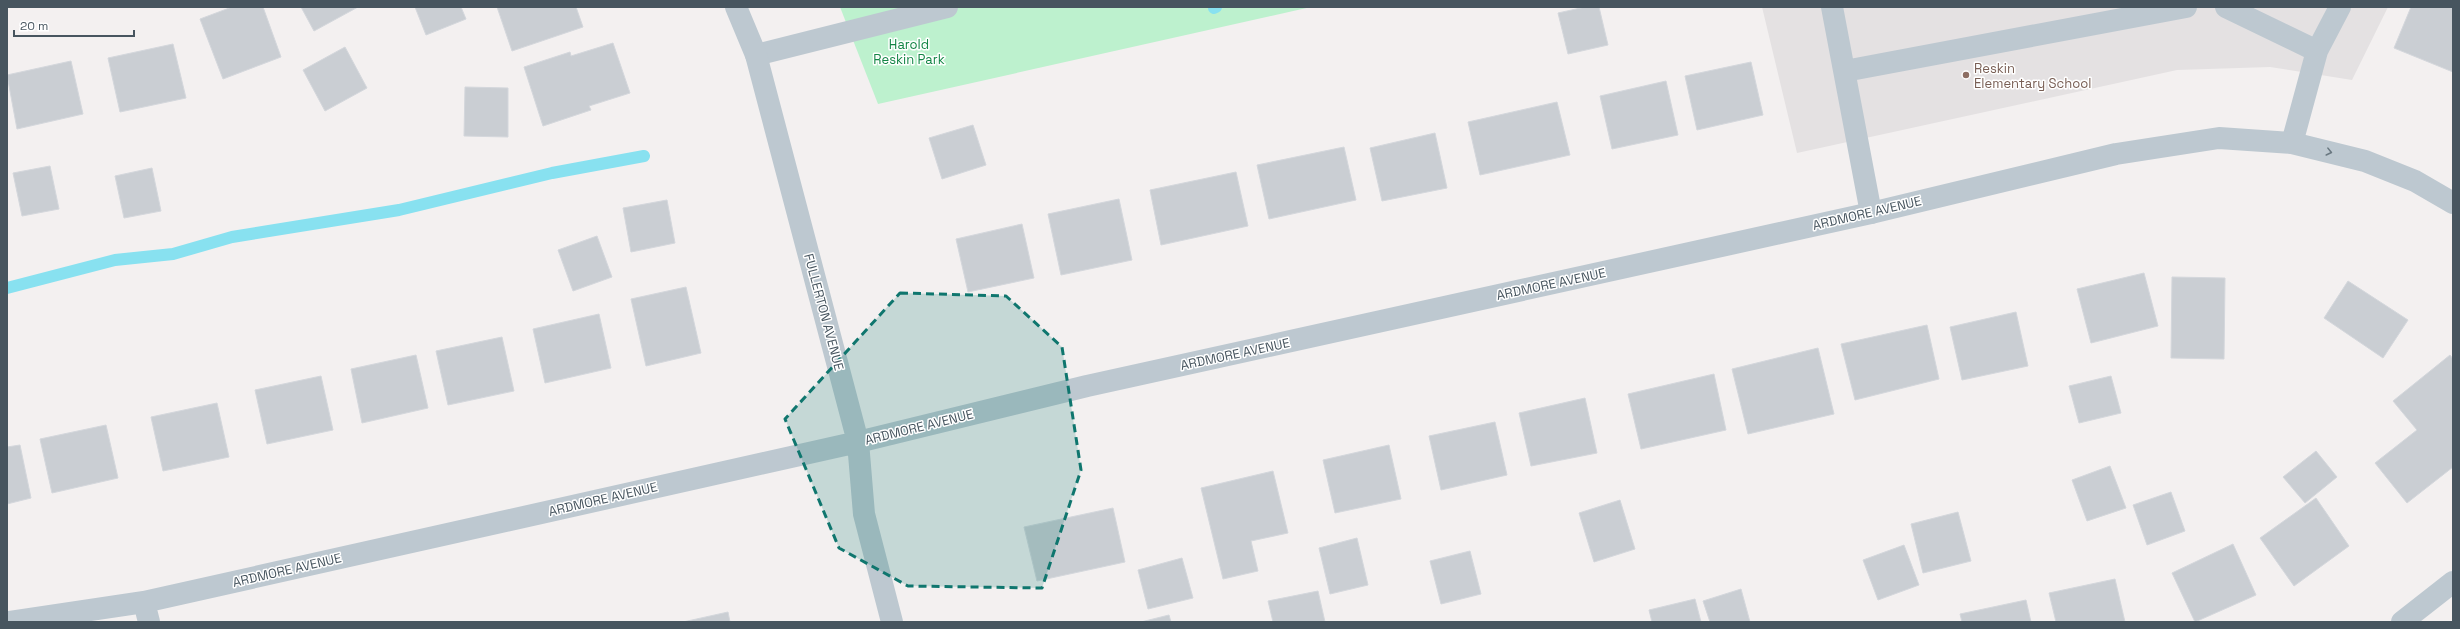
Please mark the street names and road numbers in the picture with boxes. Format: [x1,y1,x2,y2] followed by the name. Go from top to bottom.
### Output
[1811,192,1923,234] street label: ARDMORE AVENUE
[800,252,848,372] street label: FULLERTON AVENUE
[1495,264,1607,304] street label: ARDMORE AVENUE
[1179,334,1291,374] street label: ARDMORE AVENUE
[863,405,975,449] street label: ARDMORE AVENUE
[547,478,659,520] street label: ARDMORE AVENUE
[231,549,343,591] street label: ARDMORE AVENUE

